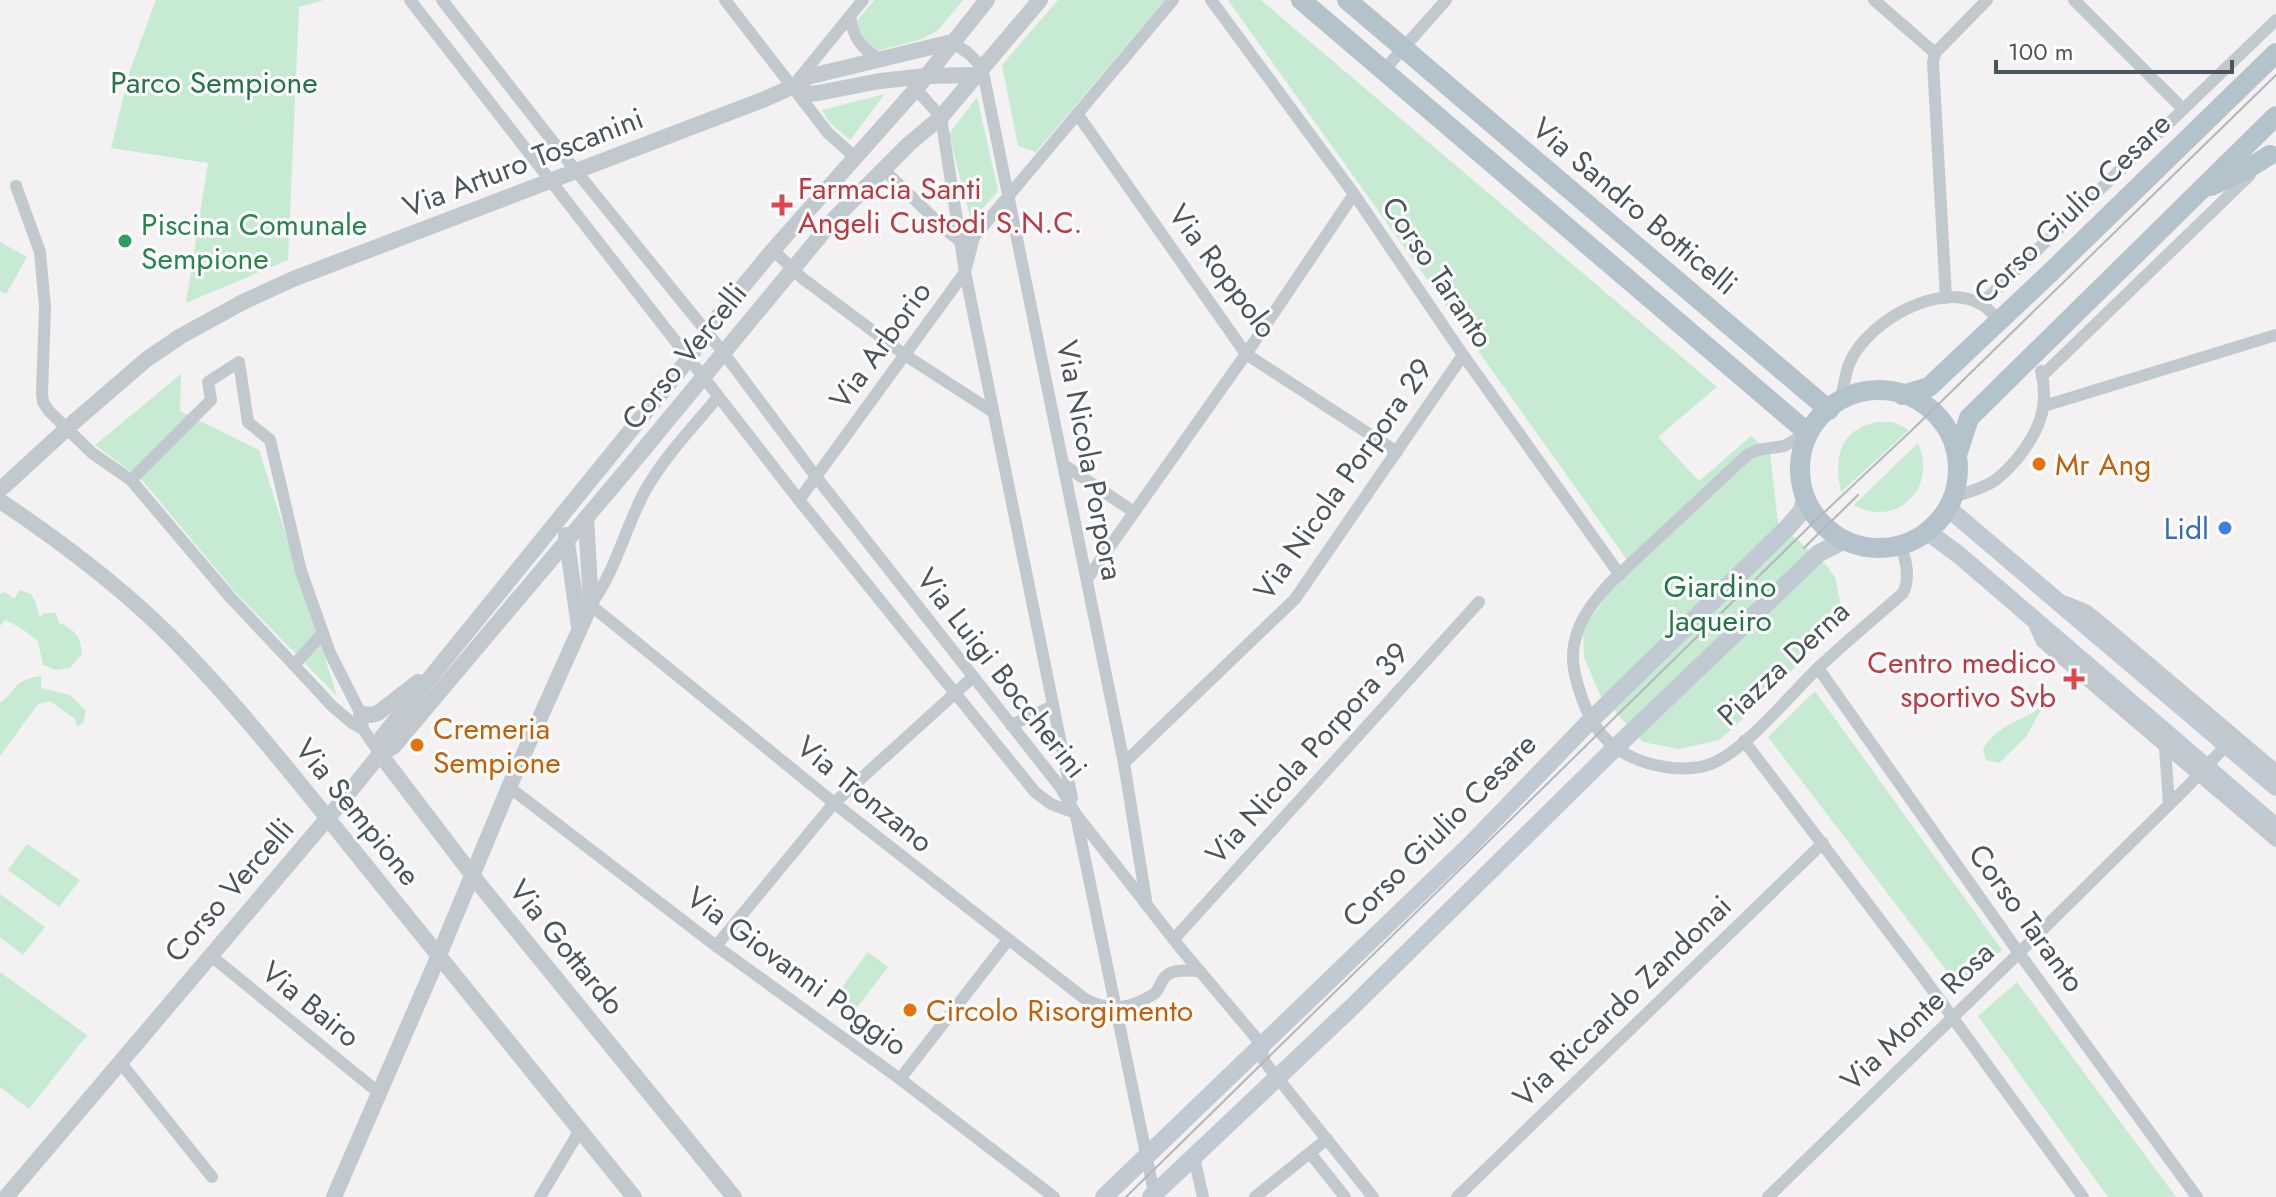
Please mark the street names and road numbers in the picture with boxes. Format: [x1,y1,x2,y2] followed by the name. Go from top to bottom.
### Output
[396,96,650,228] street label: Via Arturo Toscanini
[1964,102,2180,314] street label: Corso Giulio Cesare
[1523,107,1747,305] street label: Via Sandro Botticelli
[1371,188,1505,356] street label: Corso Taranto
[1158,195,1288,347] street label: Via Roppolo
[819,272,941,418] street label: Via Arborio
[611,273,757,439] street label: Corso Vercelli
[1046,336,1134,584] street label: Via Nicola Porpora
[1243,349,1443,609] street label: Via Nicola Porpora 29
[906,559,1098,787] street label: Via Luigi Boccherini
[1707,590,1859,736] street label: Piazza Derna
[1195,632,1419,874] street label: Via Nicola Porpora 39
[1332,723,1546,937] street label: Corso Giulio Cesare
[787,725,943,863] street label: Via Tronzano
[285,729,431,895] street label: Via Sempione
[154,808,304,972] street label: Corso Vercelli
[1958,835,2096,1001] street label: Corso Taranto
[499,870,635,1024] street label: Via Gottardo
[677,876,917,1066] street label: Via Giovanni Poggio
[1503,885,1741,1117] street label: Via Riccardo Zandonai
[1831,931,2003,1101] street label: Via Monte Rosa
[252,951,370,1057] street label: Via Bairo

